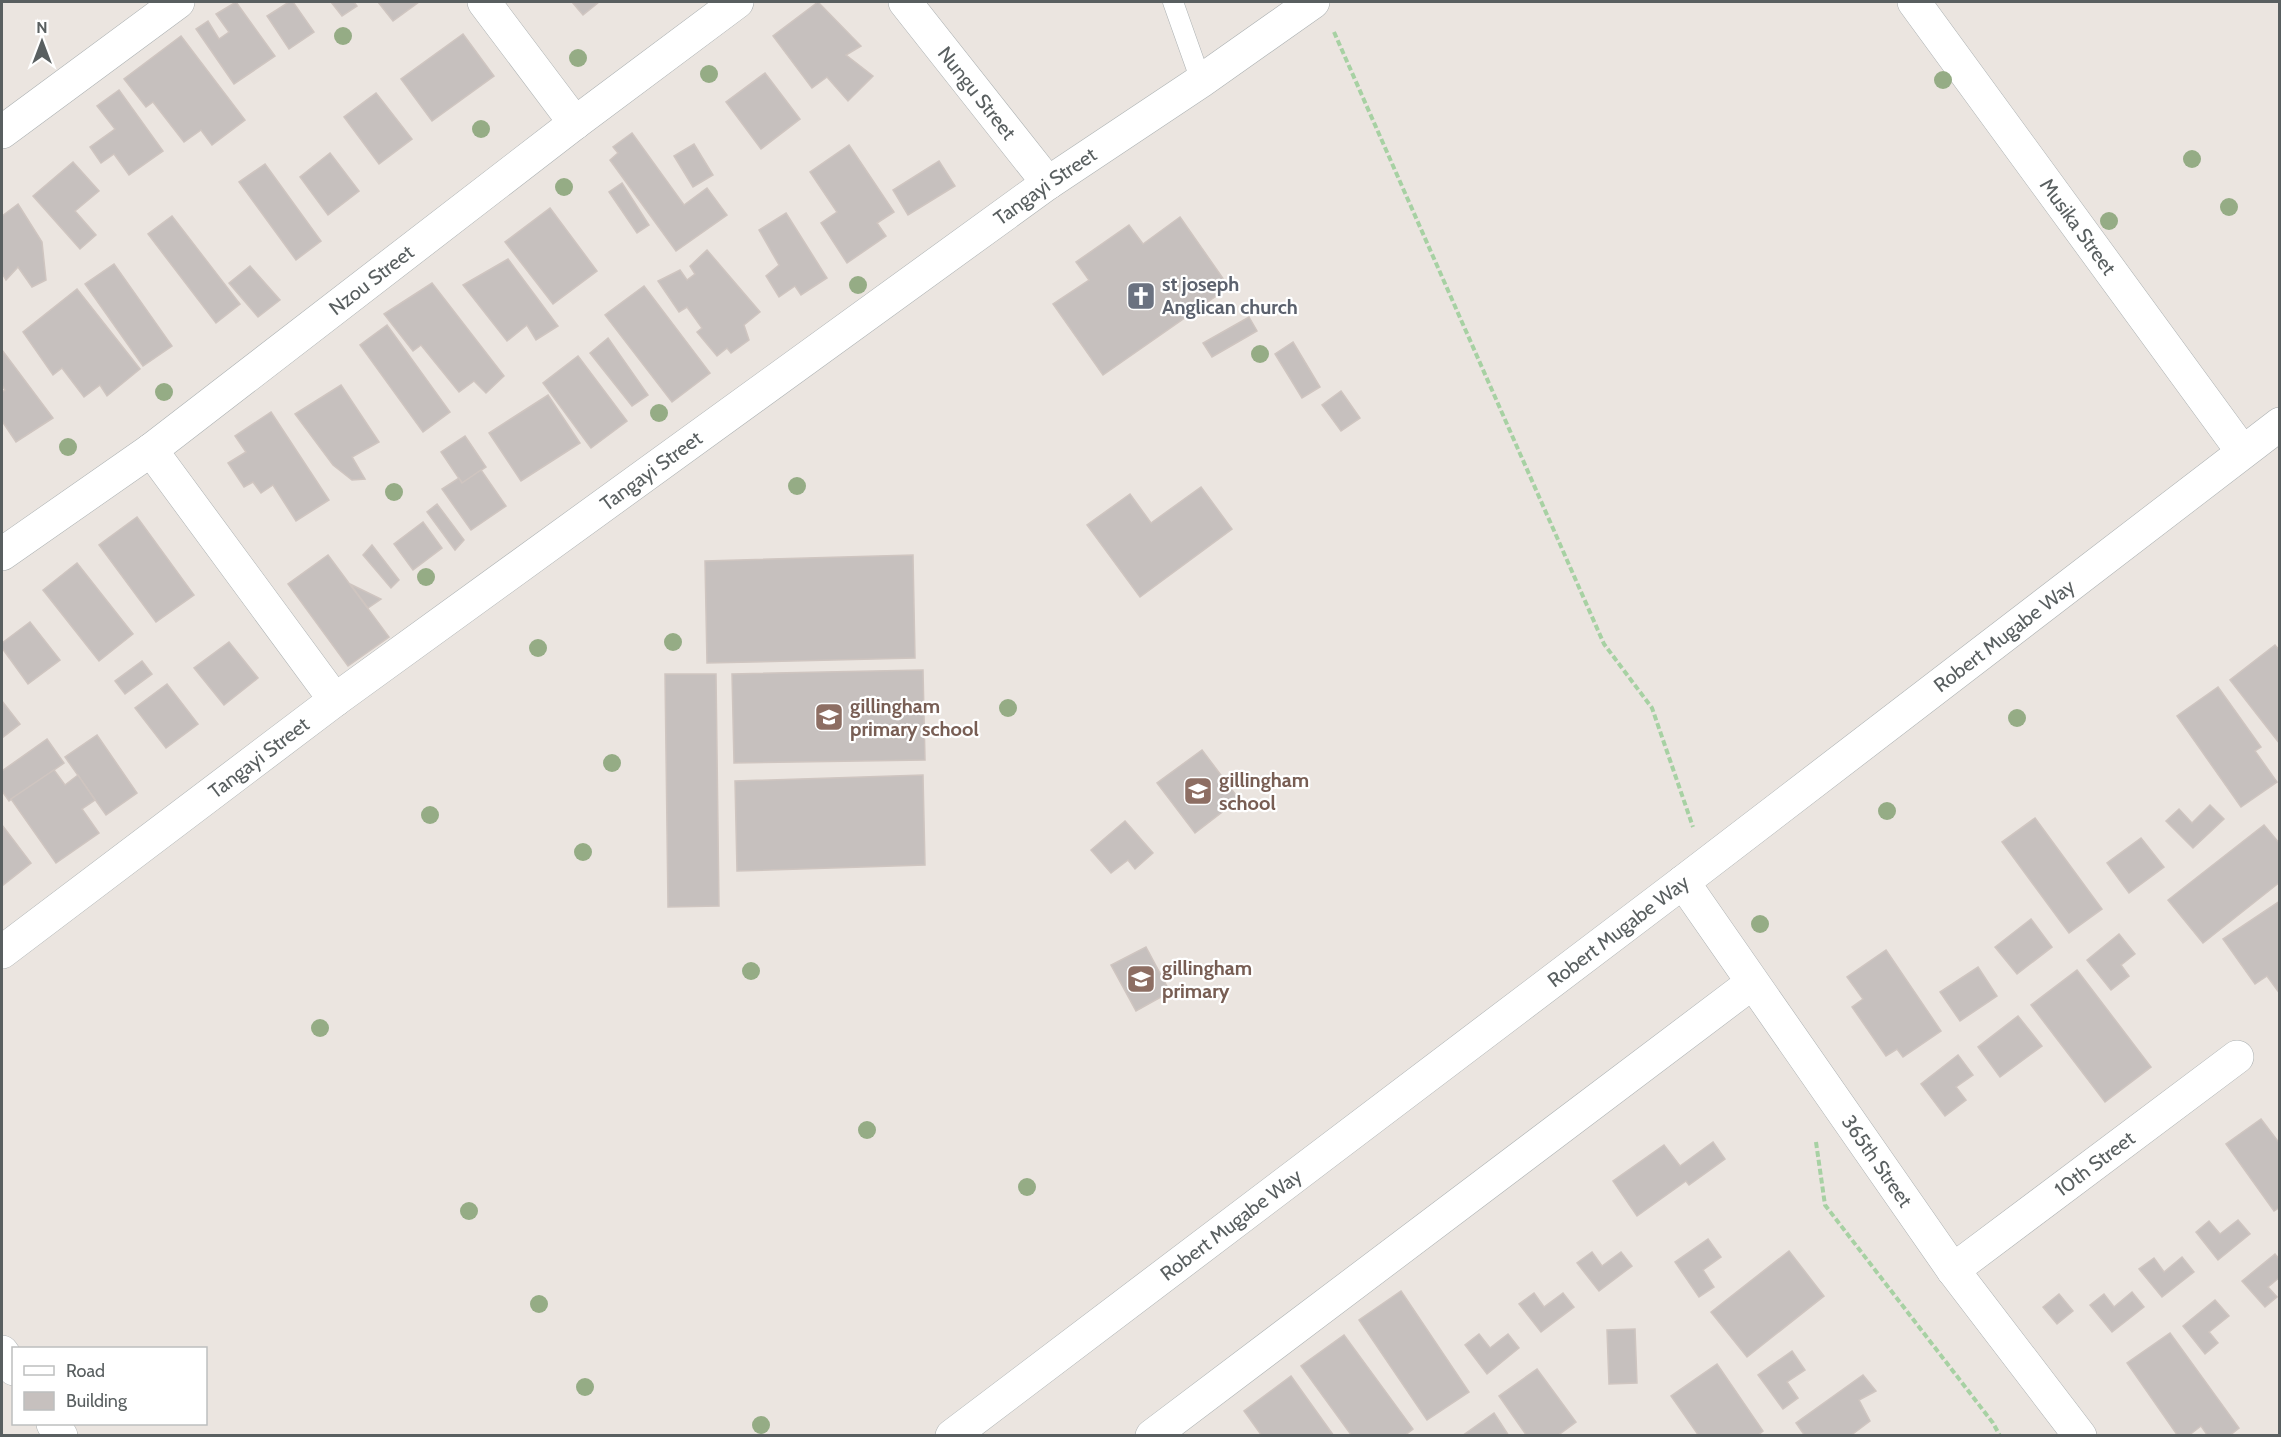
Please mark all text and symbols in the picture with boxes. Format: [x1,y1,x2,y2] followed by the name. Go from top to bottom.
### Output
[12,12,72,72] north arrow
[36,18,48,37] text: N
[933,42,1021,145] street label: Nungu Street
[989,142,1101,230] street label: Tangayi Street
[2035,174,2121,280] street label: Musika Street
[324,240,419,320] street label: Nzou Street
[1162,272,1298,319] place label: st joseph Anglican church
[1125,280,1157,312] church icon: st joseph Anglican church
[596,426,707,516] street label: Tangayi Street
[1929,574,2079,697] street label: Robert Mugabe Way
[850,694,979,741] place label: gillingham primary school
[813,701,845,733] school or university icon: gillingham primary school
[204,712,314,803] street label: Tangayi Street
[1219,768,1309,815] place label: gillingham school
[1182,775,1214,807] school or university icon: gillingham school
[1543,870,1694,992] street label: Robert Mugabe Way
[1162,956,1252,1003] place label: gillingham primary
[1125,963,1157,995] school or university icon: gillingham primary
[1837,1110,1918,1212] street label: 365th Street
[2050,1126,2140,1202] street label: 10th Street
[1156,1163,1306,1286] street label: Robert Mugabe Way
[12,1347,207,1425] legend
[66,1360,105,1382] text: Road
[66,1390,128,1412] text: Building

